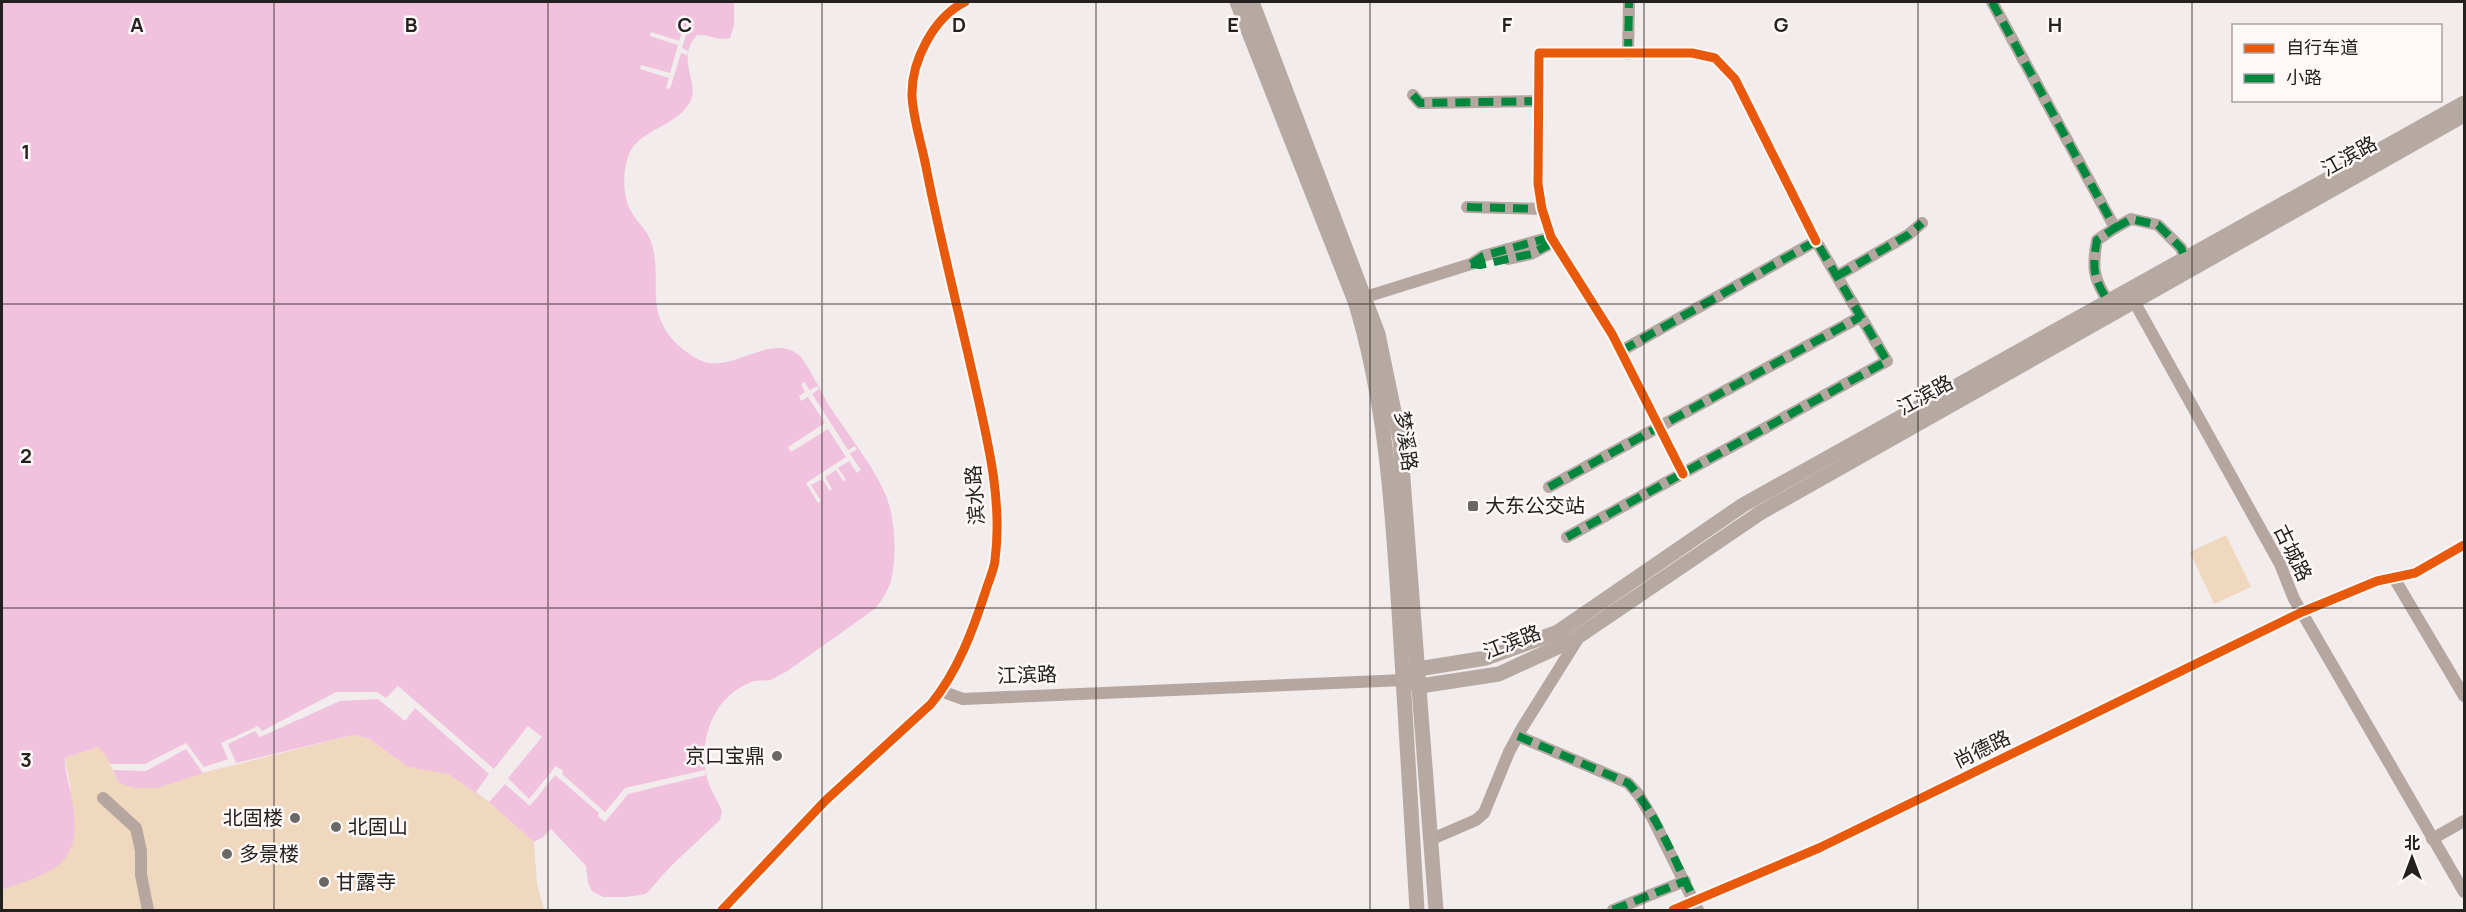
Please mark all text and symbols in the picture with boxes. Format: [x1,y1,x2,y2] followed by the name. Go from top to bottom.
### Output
[130,11,144,38] text: A
[405,11,418,38] text: B
[678,11,692,38] text: C
[952,11,966,38] text: D
[1227,11,1239,38] text: E
[1502,11,1513,38] text: F
[1774,11,1789,38] text: G
[2048,11,2062,38] text: H
[2232,24,2442,102] legend
[2286,35,2358,59] text: 自行车道
[2286,65,2322,89] text: 小路
[2316,129,2382,182] street label: 江滨路
[22,138,30,165] text: 1
[1892,368,1958,421] street label: 江滨路
[1389,409,1424,473] street label: 梦溪路
[20,442,32,469] text: 2
[959,464,990,526] street label: 滨水路
[1485,492,1585,519] place label: 大东公交站
[1466,499,1480,513] marker: 大东公交站
[2268,520,2319,586] street label: 古城路
[1479,618,1545,665] street label: 江滨路
[997,660,1057,689] street label: 江滨路
[1949,723,2015,774] street label: 尚德路
[685,742,765,769] place label: 京口宝鼎
[20,746,32,773] text: 3
[770,749,784,763] marker: 京口宝鼎
[223,804,283,831] place label: 北固楼
[288,811,302,825] marker: 北固楼
[348,813,408,840] place label: 北固山
[329,820,343,834] marker: 北固山
[2382,828,2442,888] north arrow
[2404,832,2420,854] text: 北
[239,840,299,867] place label: 多景楼
[220,847,234,861] marker: 多景楼
[336,868,396,895] place label: 甘露寺
[317,875,331,889] marker: 甘露寺

